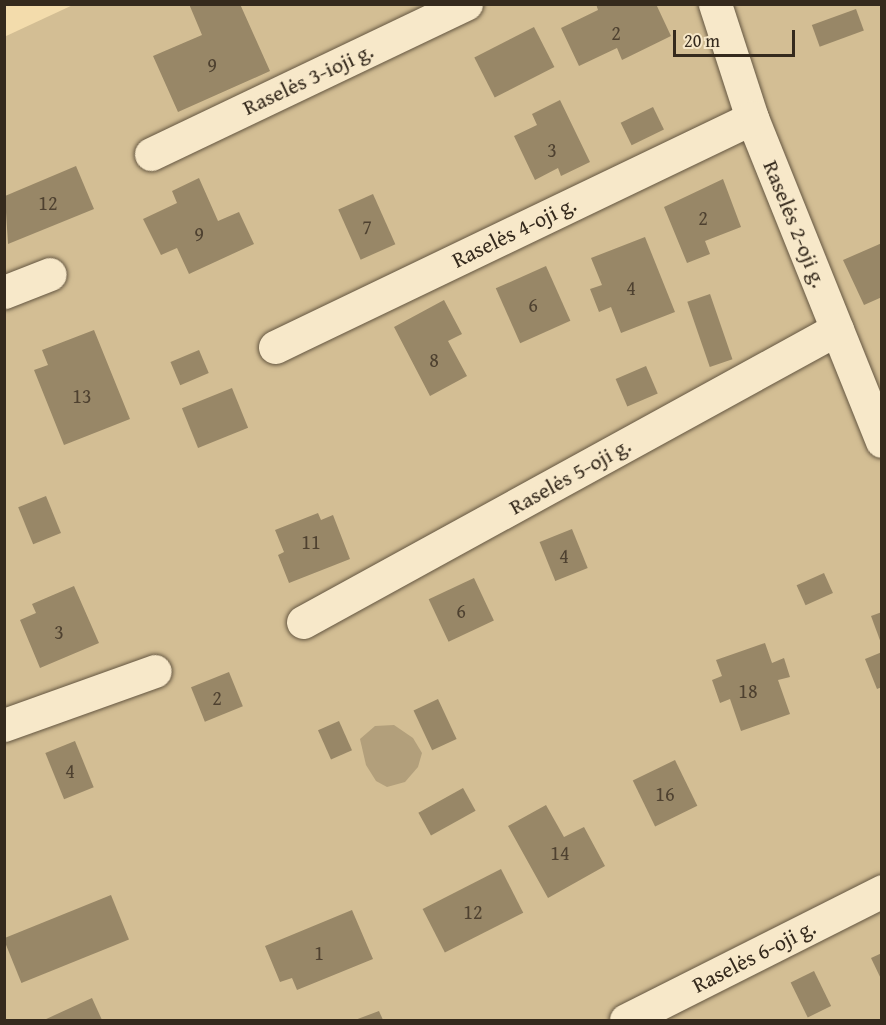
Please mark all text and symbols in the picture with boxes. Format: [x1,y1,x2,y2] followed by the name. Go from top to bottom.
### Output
[676,18,798,56] scale bar
[611,20,621,44] house number: 2
[684,27,720,54] text: 20 m
[239,37,377,121] street label: Raselės 3-ioji g.
[207,52,217,76] house number: 9
[547,137,557,161] house number: 3
[758,157,832,291] street label: Raselės 2-oji g.
[38,190,58,214] house number: 12
[448,191,580,273] street label: Raselės 4-oji g.
[698,205,708,229] house number: 2
[362,214,372,238] house number: 7
[194,221,204,245] house number: 9
[626,275,636,299] house number: 4
[528,292,538,316] house number: 6
[429,347,439,371] house number: 8
[72,383,92,407] house number: 13
[505,432,635,520] street label: Raselės 5-oji g.
[301,529,321,553] house number: 11
[559,543,569,567] house number: 4
[456,598,466,622] house number: 6
[54,619,64,643] house number: 3
[738,678,758,702] house number: 18
[212,685,222,709] house number: 2
[65,758,75,782] house number: 4
[655,781,675,805] house number: 16
[550,840,570,864] house number: 14
[463,899,483,923] house number: 12
[688,914,820,998] street label: Raselės 6-oji g.
[314,940,324,964] house number: 1

